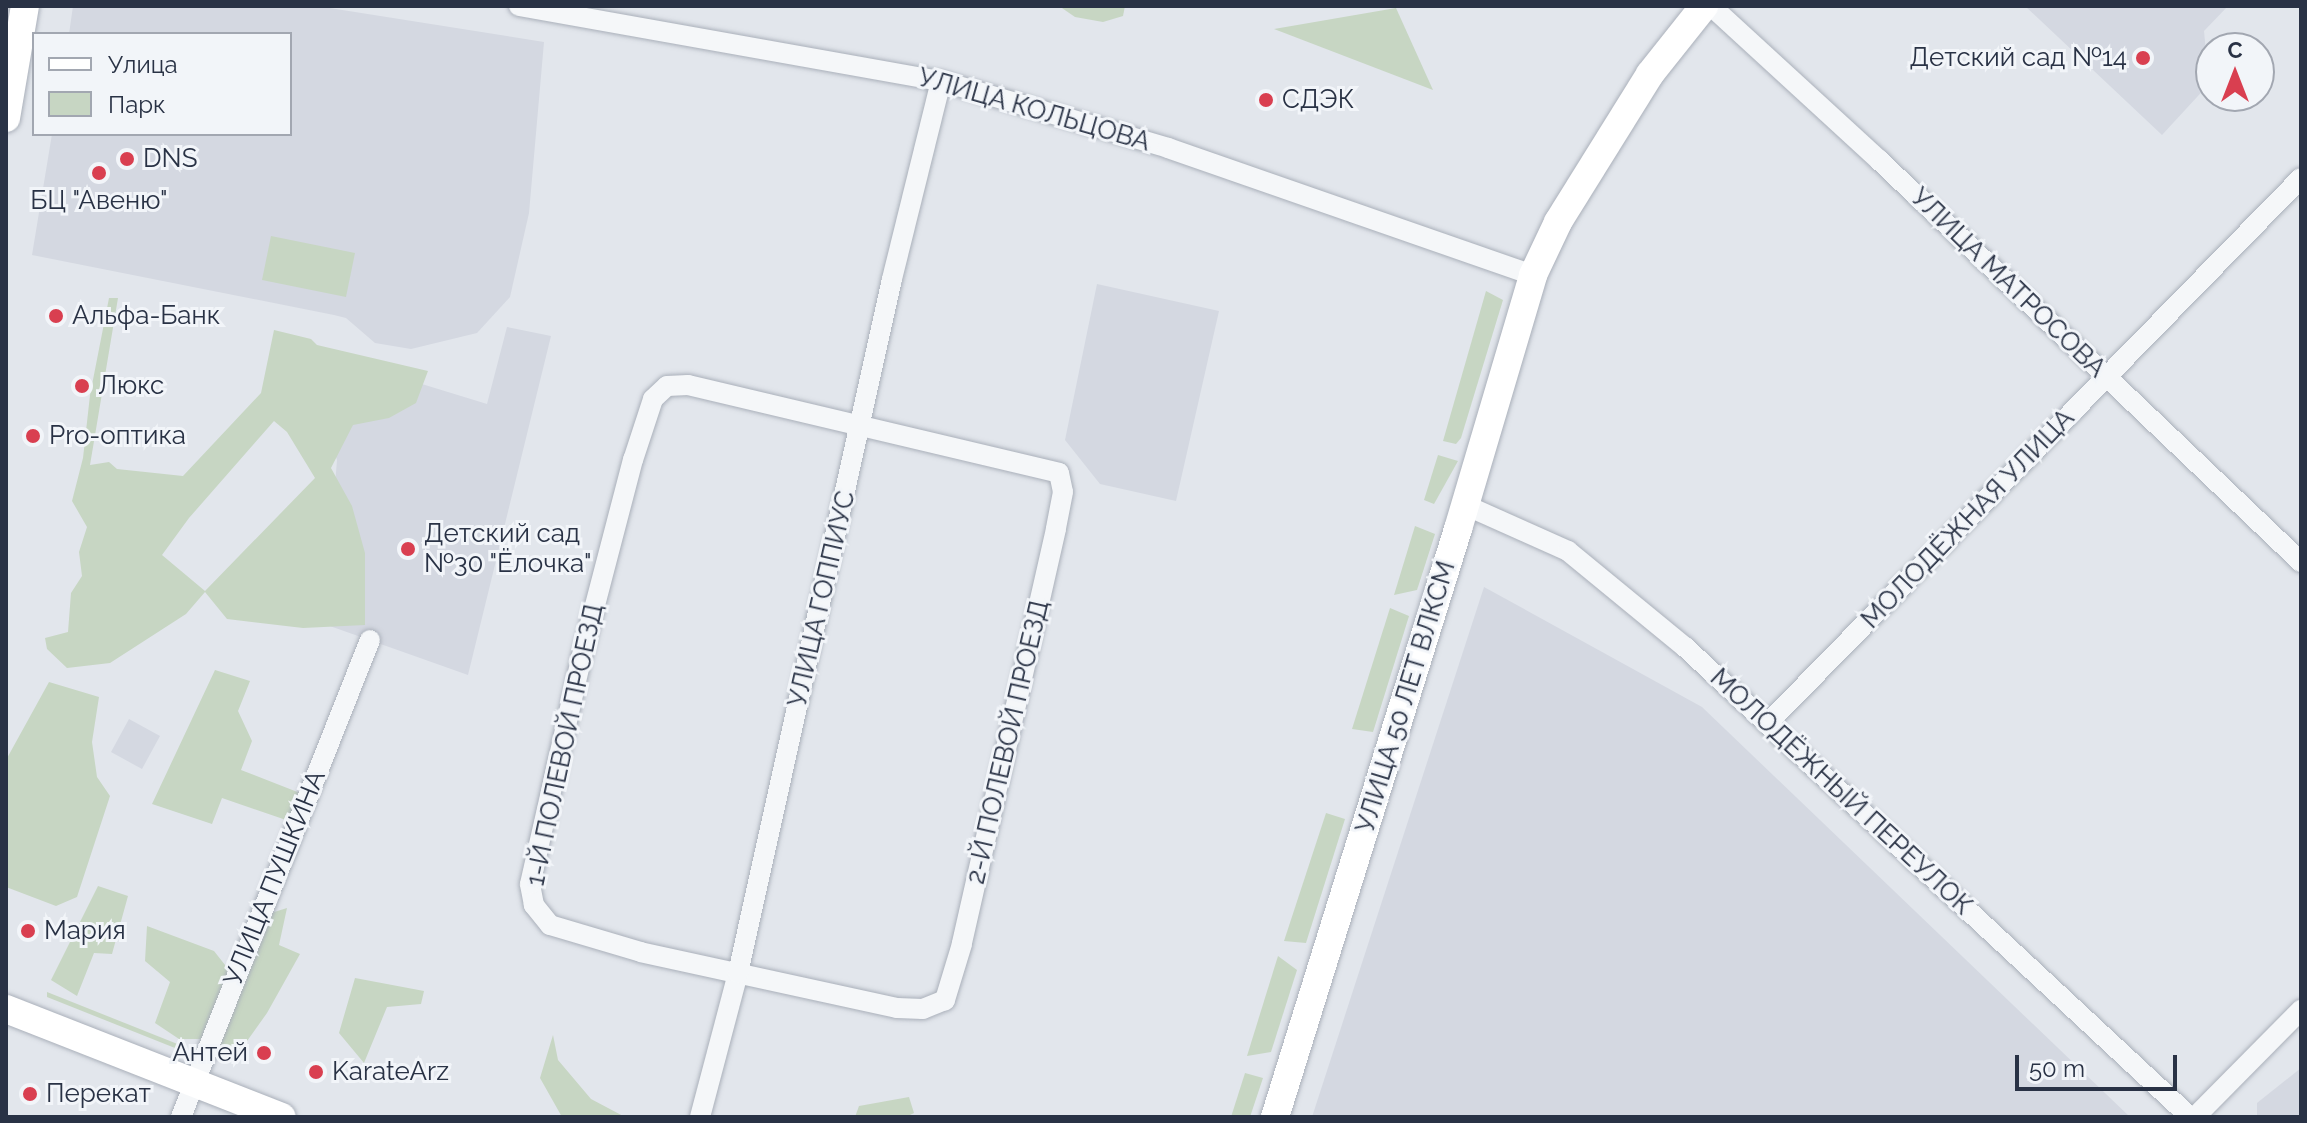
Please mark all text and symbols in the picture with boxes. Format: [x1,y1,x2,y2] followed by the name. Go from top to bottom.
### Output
[32,32,292,136] legend
[2195,32,2275,112] north arrow
[2227,37,2243,63] text: С
[1909,42,2127,74] place label: Детский сад №14
[2134,49,2152,67] marker: Детский сад №14
[108,50,178,79] text: Улица
[914,62,1154,158] street label: УЛИЦА КОЛЬЦОВА
[1282,84,1354,116] place label: СДЭК
[108,90,166,119] text: Парк
[1257,91,1275,109] marker: СДЭК
[143,143,197,175] place label: DNS
[118,150,136,168] marker: DNS
[90,164,108,182] marker: БЦ "Авеню"
[1904,182,2112,384] street label: УЛИЦА МАТРОСОВА
[30,185,168,217] place label: БЦ "Авеню"
[72,300,220,332] place label: Альфа-Банк
[47,307,65,325] marker: Альфа-Банк
[98,370,164,402] place label: Люкс
[73,377,91,395] marker: Люкс
[1855,403,2081,635] street label: МОЛОДЁЖНАЯ УЛИЦА
[49,420,186,452] place label: Pro-оптика
[24,427,42,445] marker: Pro-оптика
[782,488,862,710] street label: УЛИЦА ГОППИУС
[424,518,592,580] place label: Детский сад №30 "Ёлочка"
[399,540,417,558] marker: Детский сад №30 "Ёлочка"
[1350,557,1462,837] street label: УЛИЦА 50 ЛЕТ ВЛКСМ
[960,597,1056,887] street label: 2-Й ПОЛЕВОЙ ПРОЕЗД
[520,601,610,889] street label: 1-Й ПОЛЕВОЙ ПРОЕЗД
[1704,662,1978,922] street label: МОЛОДЁЖНЫЙ ПЕРЕУЛОК
[217,765,333,991] street label: УЛИЦА ПУШКИНА
[44,915,126,947] place label: Мария
[19,922,37,940] marker: Мария
[172,1037,248,1069] place label: Антей
[2019,1039,2181,1089] scale bar
[255,1044,273,1062] marker: Антей
[2029,1054,2085,1083] text: 50 m
[332,1056,449,1088] place label: KarateArz
[307,1063,325,1081] marker: KarateArz
[46,1078,151,1110] place label: Перекат
[21,1085,39,1103] marker: Перекат

